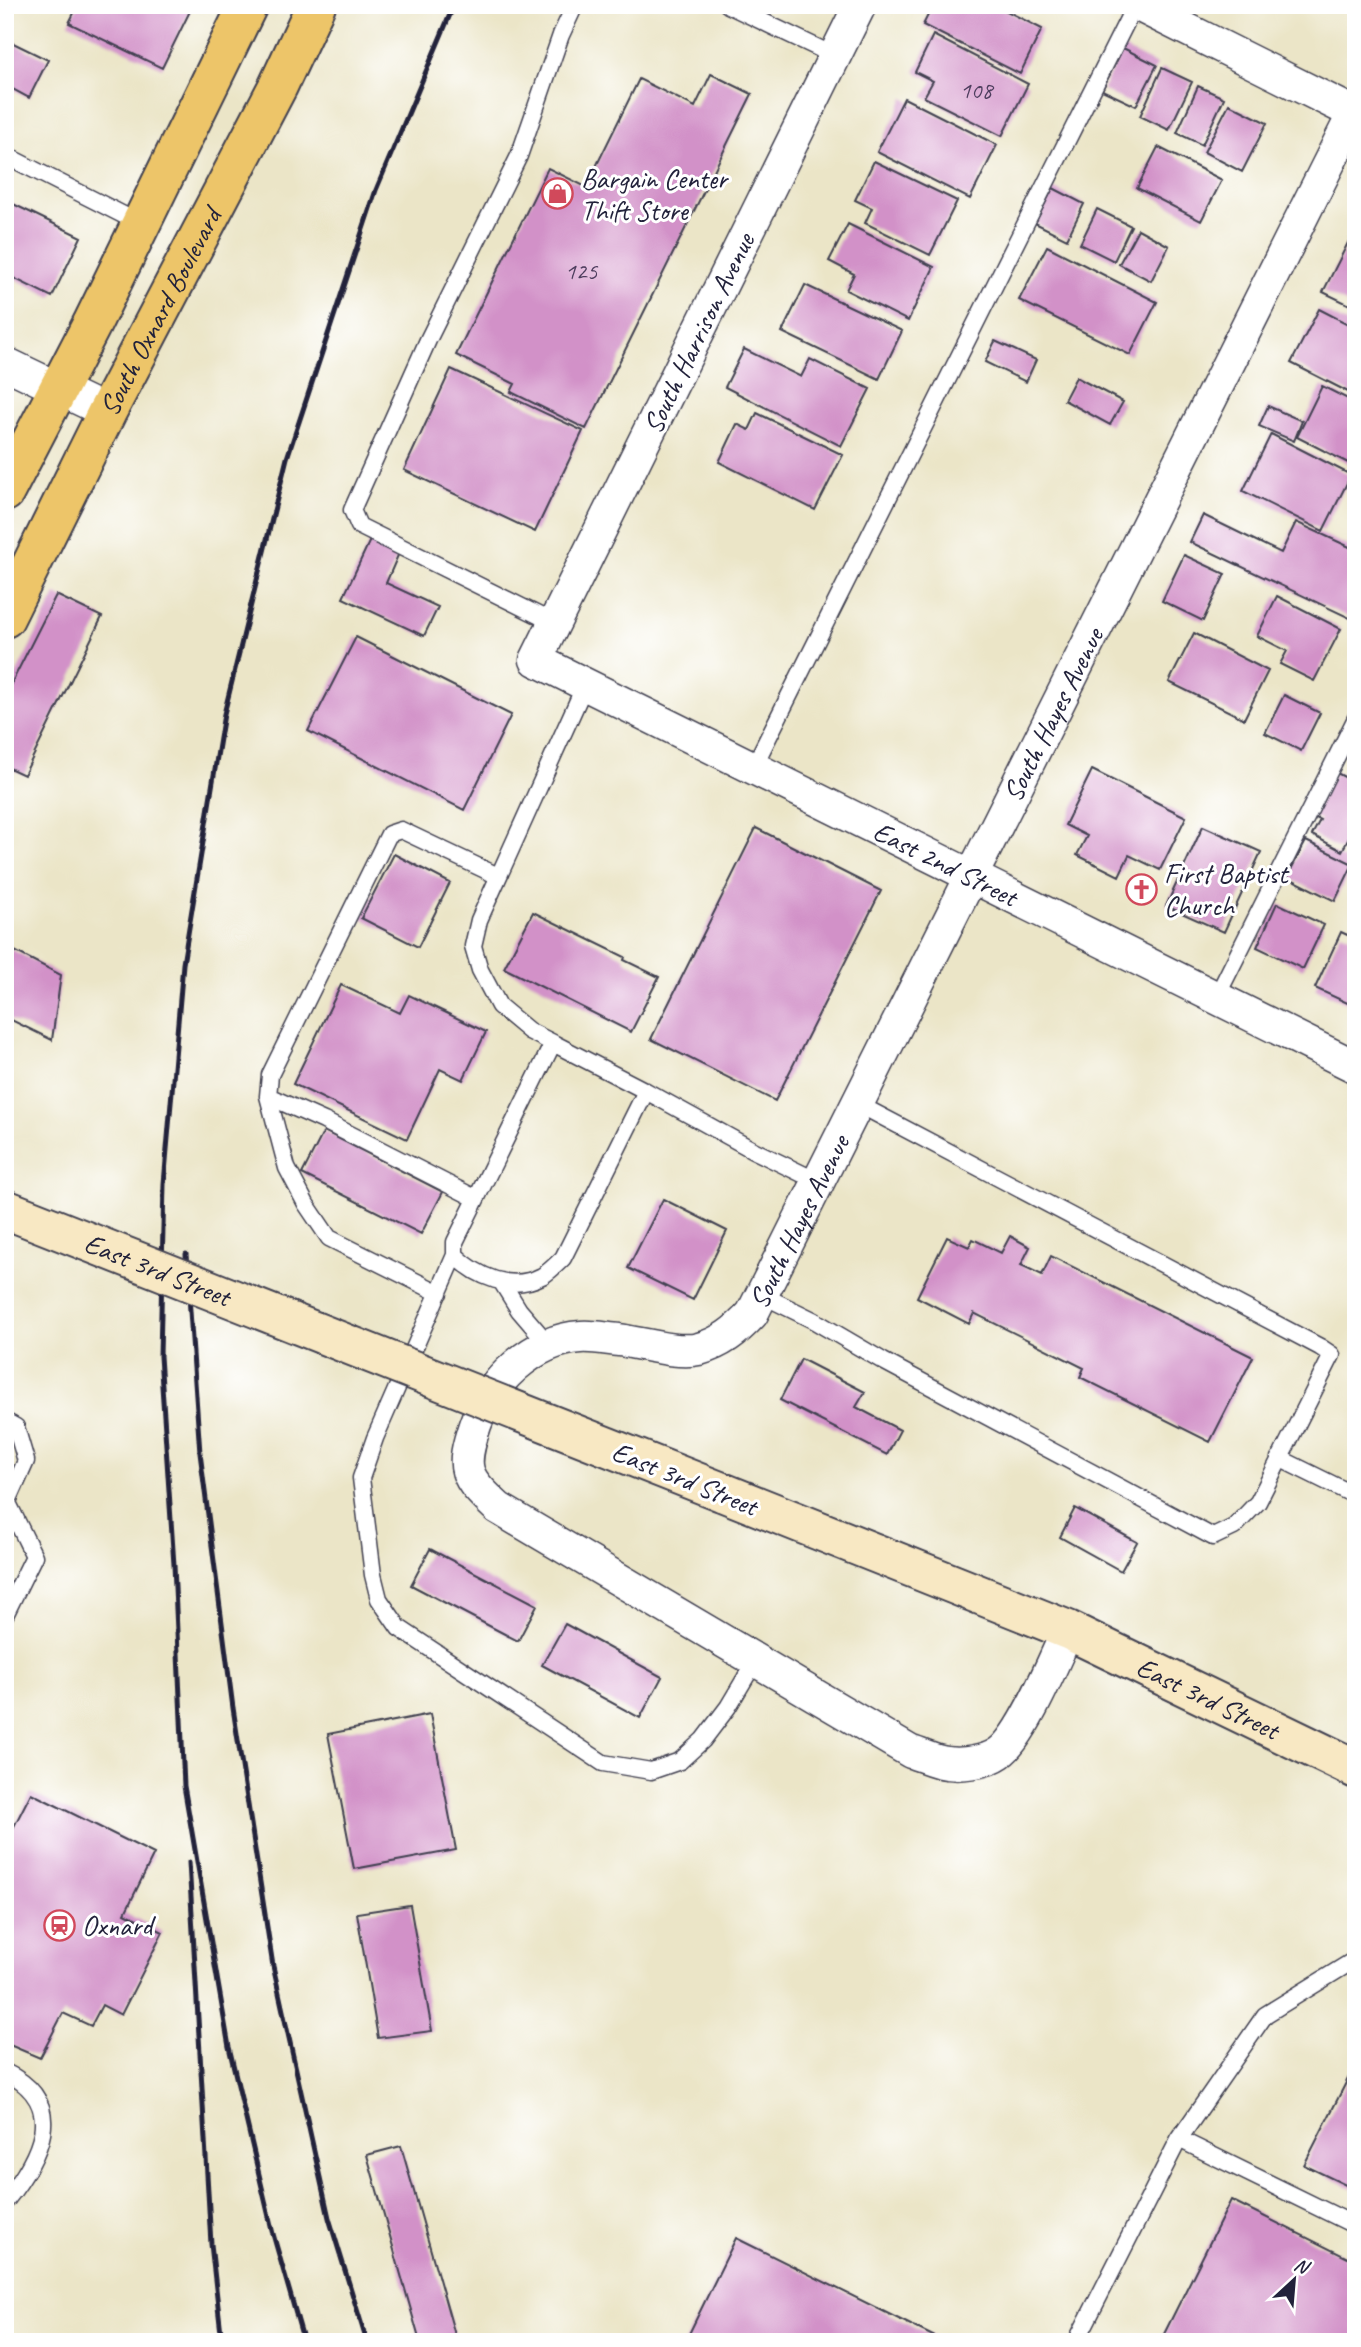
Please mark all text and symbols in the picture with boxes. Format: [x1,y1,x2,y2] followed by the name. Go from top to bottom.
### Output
[960,75,994,105] house number: 108
[581,161,729,228] place label: Bargain Center Thift Store
[541,177,575,211] shop icon: Bargain Center Thift Store
[91,199,231,422] street label: South Oxnard Boulevard
[635,226,763,439] street label: South Harrison Avenue
[565,256,598,286] house number: 125
[995,621,1112,807] street label: South Hayes Avenue
[868,813,1026,915] street label: East 2nd Street
[1164,856,1290,923] place label: First Baptist Church
[1124,872,1158,906] church icon: First Baptist Church
[741,1127,858,1314] street label: South Hayes Avenue
[79,1225,238,1315] street label: East 3rd Street
[607,1433,765,1524] street label: East 3rd Street
[1131,1649,1287,1748] street label: East 3rd Street
[42,1908,76,1942] station icon: Oxnard
[82,1908,156,1943] place label: Oxnard
[1260,2246,1330,2316] north arrow
[1290,2252,1314,2280] text: N

